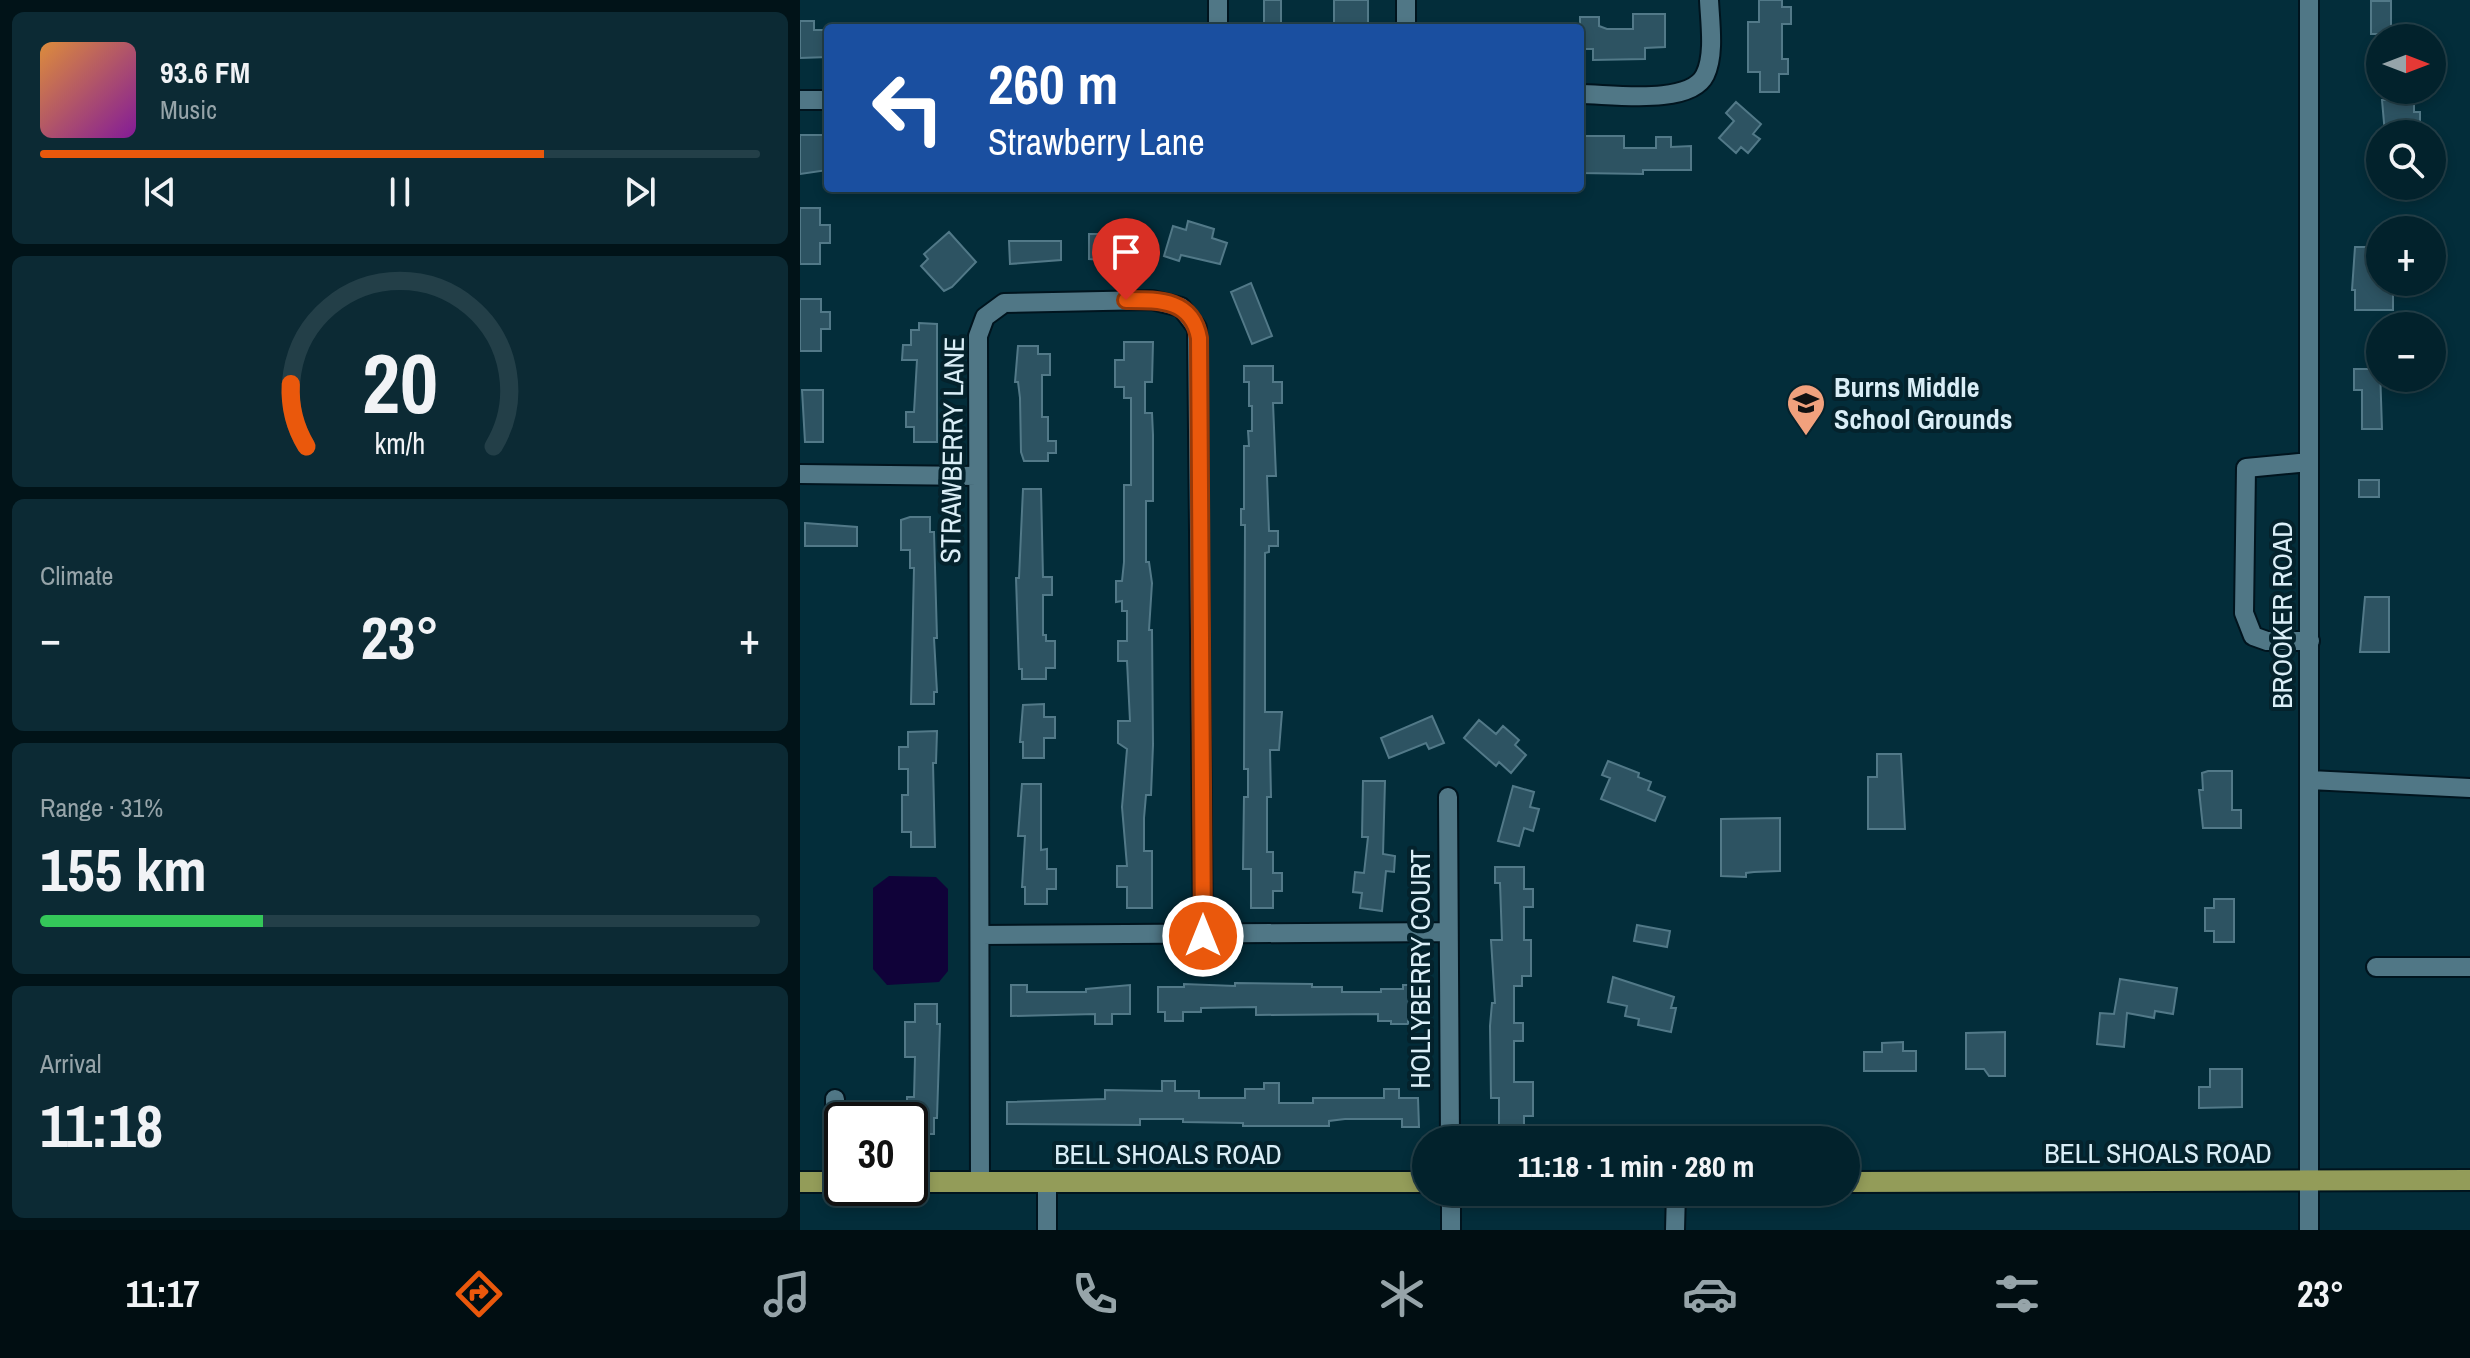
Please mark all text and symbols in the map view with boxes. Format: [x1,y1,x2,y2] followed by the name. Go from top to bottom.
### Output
[2366,24,2446,104] north arrow
[2366,24,2446,392] map controls
[988,46,1118,121] text: 260 m
[160,52,250,92] text: 93.6 FM
[856,56,960,160] icon: left
[160,92,217,127] text: Music
[988,118,1205,166] text: Strawberry Lane
[2366,120,2446,200] button: search
[138,170,182,214] icon: previous
[378,170,422,214] icon: pause
[618,170,662,214] icon: next
[2366,216,2446,296] button: +
[1092,218,1160,300] pin
[1104,230,1148,274] icon: arrive
[2366,312,2446,392] button: −
[362,327,438,439] text: 20
[931,336,973,564] street label: STRAWBERRY LANE
[1834,368,2013,438] place label: Burns Middle School Grounds
[1785,382,1827,437] school or university icon: Burns Middle School Grounds
[375,425,425,464] text: km/h
[2263,521,2301,709] street label: BROOKER ROAD
[40,558,113,593] text: Climate
[361,597,439,678] text: 23°
[40,608,61,668] text: −
[739,608,760,668] text: +
[40,790,163,825] text: Range · 31%
[40,829,207,910] text: 155 km
[1401,849,1439,1089] street label: HOLLYBERRY COURT
[1161,894,1245,978] position arrow
[40,1046,102,1081] text: Arrival
[40,1085,163,1166] text: 11:18
[824,1102,928,1206] speed limit sign: 30
[2044,1134,2272,1172] street label: BELL SHOALS ROAD
[1054,1135,1282,1173] street label: BELL SHOALS ROAD
[1518,1146,1754,1186] text: 11:18 · 1 min · 280 m
[451,1266,507,1322] icon: directions
[759,1266,815,1322] icon: music
[1067,1266,1123,1322] icon: phone
[1374,1266,1430,1322] icon: climate
[1682,1266,1738,1322] icon: car
[1989,1266,2045,1322] icon: filters
[126,1270,200,1318] text: 11:17
[2297,1270,2344,1318] text: 23°

